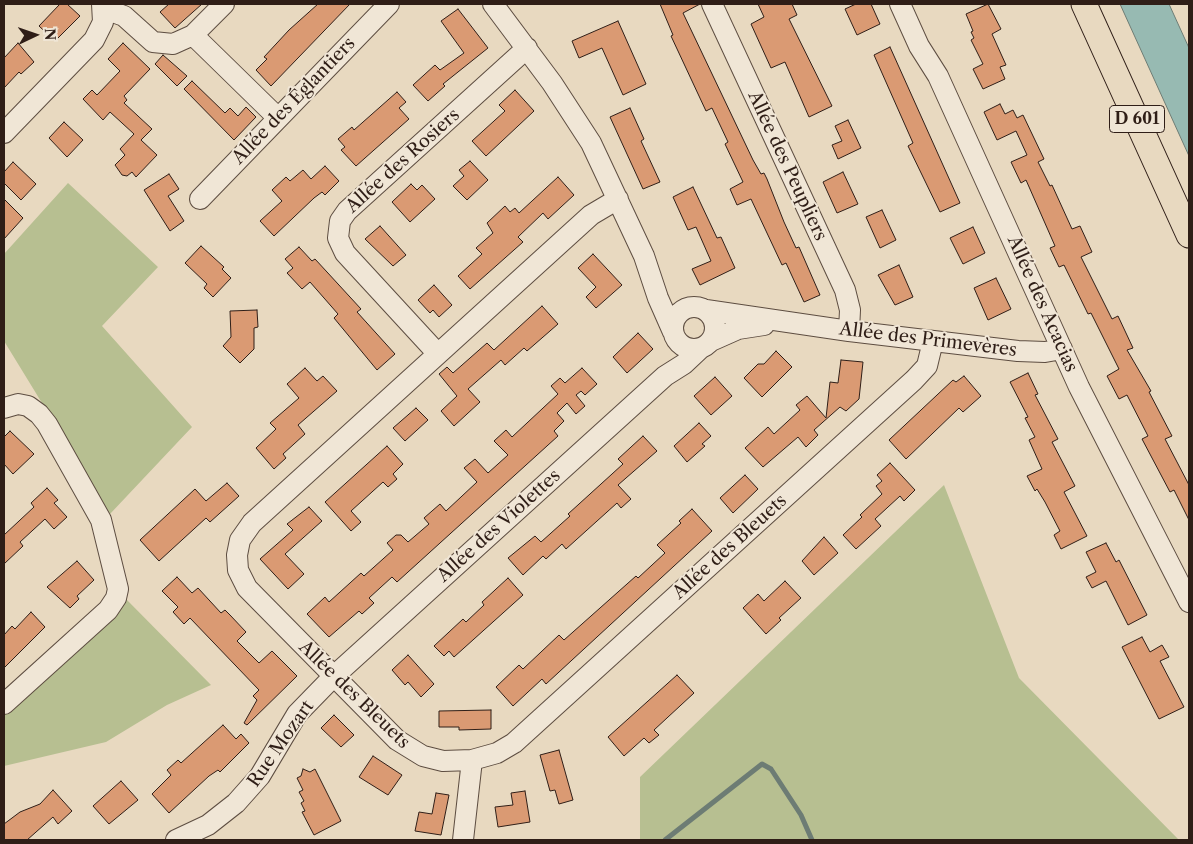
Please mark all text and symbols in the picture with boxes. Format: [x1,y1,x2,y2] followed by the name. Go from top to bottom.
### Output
[10,10,60,60] north arrow
[41,28,59,41] text: N
[228,33,360,169] street label: Allée des Églantiers
[743,88,831,244] street label: Allée des Peupliers
[342,104,464,218] street label: Allée des Rosiers
[1110,106,1164,132] road number: D 601
[1002,232,1082,376] street label: Allée des Acacias
[838,318,1018,362] street label: Allée des Primevères
[433,465,565,587] street label: Allée des Violettes
[669,490,791,604] street label: Allée des Bleuets
[294,637,414,753] street label: Allée des Bleuets
[243,697,319,791] street label: Rue Mozart

